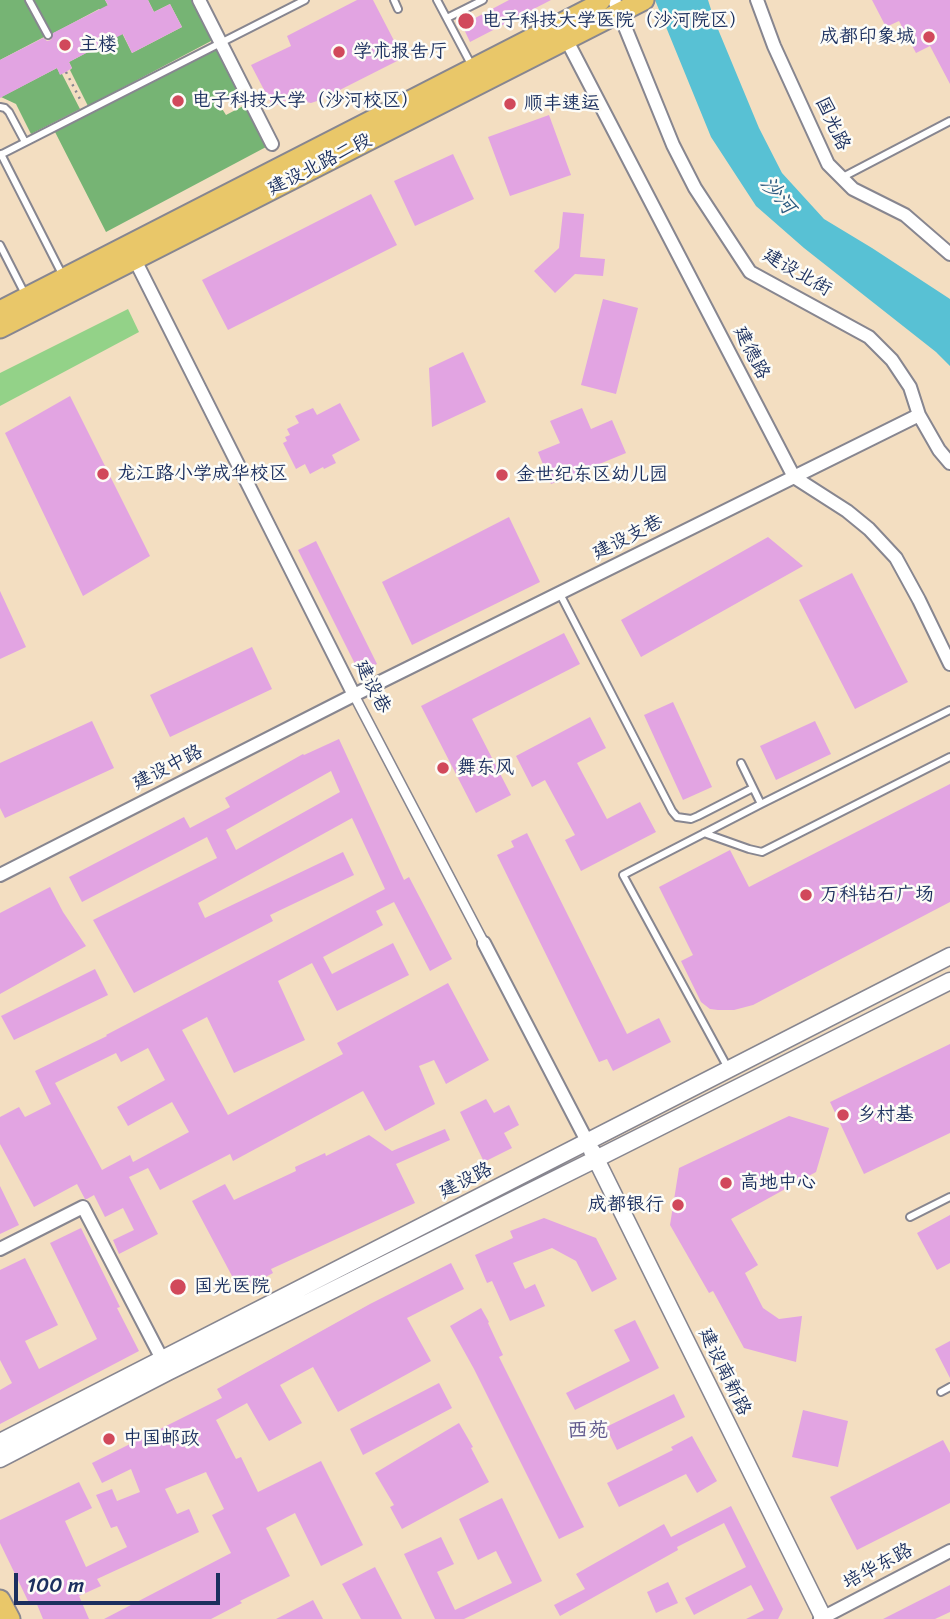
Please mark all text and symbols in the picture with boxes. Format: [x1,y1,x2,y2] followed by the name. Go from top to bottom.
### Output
[482,10,748,32] place label: 电子科技大学医院（沙河院区）
[456,11,476,31] marker: 电子科技大学医院（沙河院区）
[820,26,915,48] place label: 成都印象城
[921,29,937,45] marker: 成都印象城
[79,34,117,56] place label: 主楼
[57,37,73,53] marker: 主楼
[353,41,448,63] place label: 学术报告厅
[331,44,347,60] marker: 学术报告厅
[192,90,420,112] place label: 电子科技大学（沙河校区）
[170,93,186,109] marker: 电子科技大学（沙河校区）
[524,93,600,115] place label: 顺丰速运
[810,93,854,155] street label: 国光路
[502,96,518,112] marker: 顺丰速运
[264,129,376,201] street label: 建设北路二段
[754,172,800,220] water label: 沙河
[758,244,836,302] street label: 建设北街
[728,322,774,384] street label: 建德路
[117,463,288,485] place label: 龙江路小学成华校区
[516,464,668,486] place label: 金世纪东区幼儿园
[95,466,111,482] marker: 龙江路小学成华校区
[494,467,510,483] marker: 金世纪东区幼儿园
[589,511,667,565] street label: 建设支巷
[349,656,395,718] street label: 建设巷
[129,741,207,795] street label: 建设中路
[457,757,514,779] place label: 舞东风
[435,760,451,776] marker: 舞东风
[820,884,934,906] place label: 万科钻石广场
[798,887,814,903] marker: 万科钻石广场
[857,1104,914,1126] place label: 乡村基
[835,1107,851,1123] marker: 乡村基
[435,1158,497,1204] street label: 建设路
[740,1172,816,1194] place label: 高地中心
[718,1175,734,1191] marker: 高地中心
[588,1194,664,1216] place label: 成都银行
[670,1197,686,1213] marker: 成都银行
[194,1276,270,1298] place label: 国光医院
[168,1277,188,1297] marker: 国光医院
[693,1324,755,1420] street label: 建设南新路
[567,1419,609,1445] district label: 西苑
[123,1428,199,1450] place label: 中国邮政
[101,1431,117,1447] marker: 中国邮政
[839,1539,917,1595] street label: 培华东路
[18,1560,224,1604] scale bar
[27,1566,84,1604] text: 100 m

